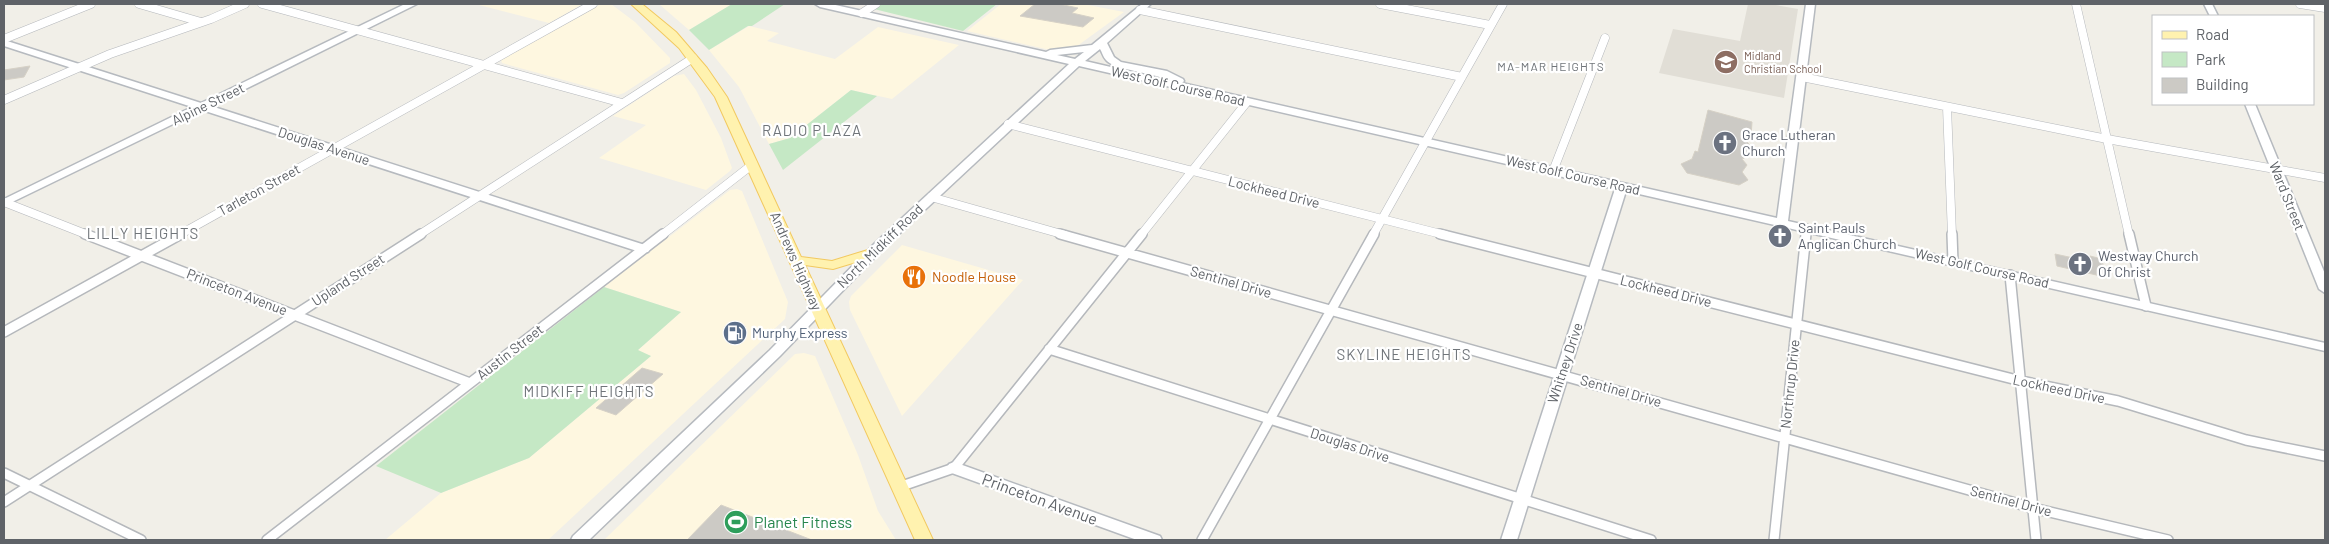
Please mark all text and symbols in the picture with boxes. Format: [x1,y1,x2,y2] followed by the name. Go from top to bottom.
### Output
[2152,15,2314,105] legend
[2196,25,2229,43] text: Road
[1713,49,1739,75] school or university icon: Midland Christian School
[1744,49,1822,75] place label: Midland Christian School
[2196,50,2226,68] text: Park
[1497,59,1605,73] district label: MA-MAR HEIGHTS
[1109,62,1247,109] street label: West Golf Course Road
[2196,75,2249,93] text: Building
[169,79,247,128] street label: Alpine Street
[762,121,862,139] district label: RADIO PLAZA
[276,123,372,168] street label: Douglas Avenue
[1742,126,1836,159] place label: Grace Lutheran Church
[1712,130,1738,156] church icon: Grace Lutheran Church
[1504,151,1642,198] street label: West Golf Course Road
[2266,159,2309,233] street label: Ward Street
[215,160,303,219] street label: Tarleton Street
[1227,172,1322,211] street label: Lockheed Drive
[833,200,926,291] street label: North Midkiff Road
[767,209,826,313] street label: Andrews Highway
[1798,219,1897,252] place label: Saint Pauls Anglican Church
[1767,223,1793,249] church icon: Saint Pauls Anglican Church
[87,224,199,242] district label: LILLY HEIGHTS
[1913,244,2051,291] street label: West Golf Course Road
[2098,247,2198,280] place label: Westway Church Of Christ
[308,250,387,309] street label: Upland Street
[2067,251,2093,277] church icon: Westway Church Of Christ
[1188,262,1274,301] street label: Sentinel Drive
[901,264,927,290] restaurant icon: Noodle House
[184,265,290,319] street label: Princeton Avenue
[932,268,1016,285] place label: Noodle House
[1619,271,1714,310] street label: Lockheed Drive
[473,320,546,383] street label: Austin Street
[722,320,748,346] fuel station icon: Murphy Express
[1544,320,1586,405] street label: Whitney Drive
[752,324,848,341] place label: Murphy Express
[1776,339,1803,429] street label: Northrup Drive
[1337,345,1471,363] district label: SKYLINE HEIGHTS
[2011,370,2107,407] street label: Lockheed Drive
[1578,371,1664,410] street label: Sentinel Drive
[523,382,655,400] district label: MIDKIFF HEIGHTS
[1308,424,1392,465] street label: Douglas Drive
[980,469,1101,528] street label: Princeton Avenue
[1968,481,2054,520] street label: Sentinel Drive
[723,509,749,535] sports icon: Planet Fitness
[754,512,852,531] place label: Planet Fitness

